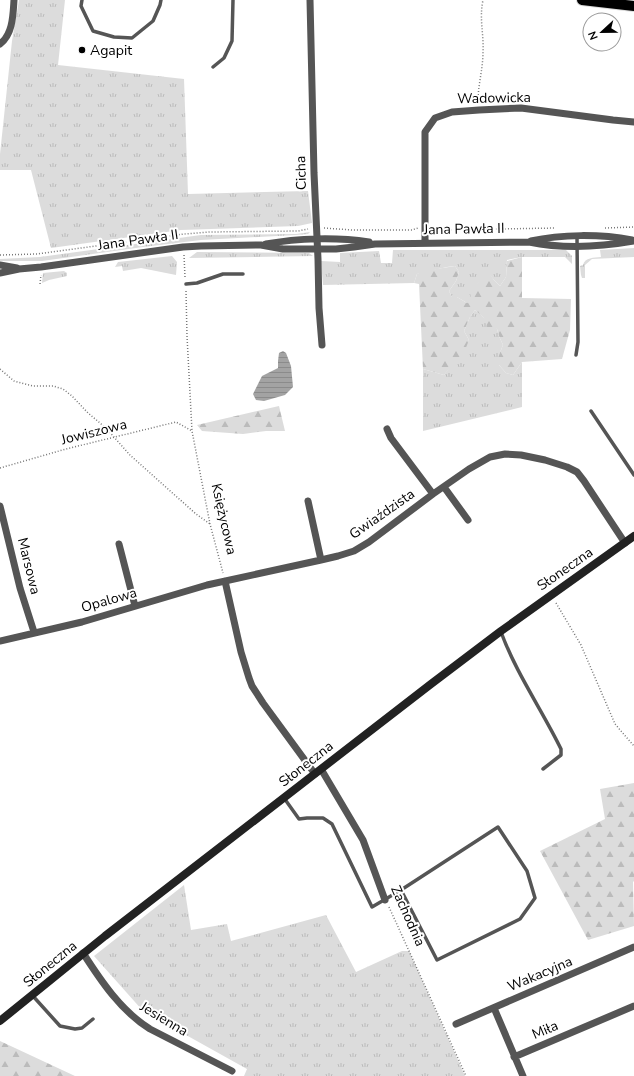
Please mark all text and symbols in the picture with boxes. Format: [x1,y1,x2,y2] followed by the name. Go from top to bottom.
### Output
[582,12,622,52] north arrow
[585,29,602,42] text: N
[90,41,132,60] place label: Agapit
[77,45,87,55] marker: Agapit
[457,88,531,108] street label: Wadowicka
[291,155,311,191] street label: Cicha
[422,219,505,239] street label: Jana Pawła II
[96,225,179,255] street label: Jana Pawła II
[58,415,129,450] street label: Jowiszowa
[207,482,241,556] street label: Księżycowa
[345,484,419,544] street label: Gwiaździsta
[13,536,45,596] street label: Marsowa
[533,543,597,595] street label: Słoneczna
[79,583,139,617] street label: Opalowa
[275,737,337,791] street label: Słoneczna
[386,883,430,949] street label: Zachodnia
[19,936,81,992] street label: Słoneczna
[505,952,575,996] street label: Wakacyjna
[136,997,192,1041] street label: Jesienna
[529,1016,561,1044] street label: Miła

